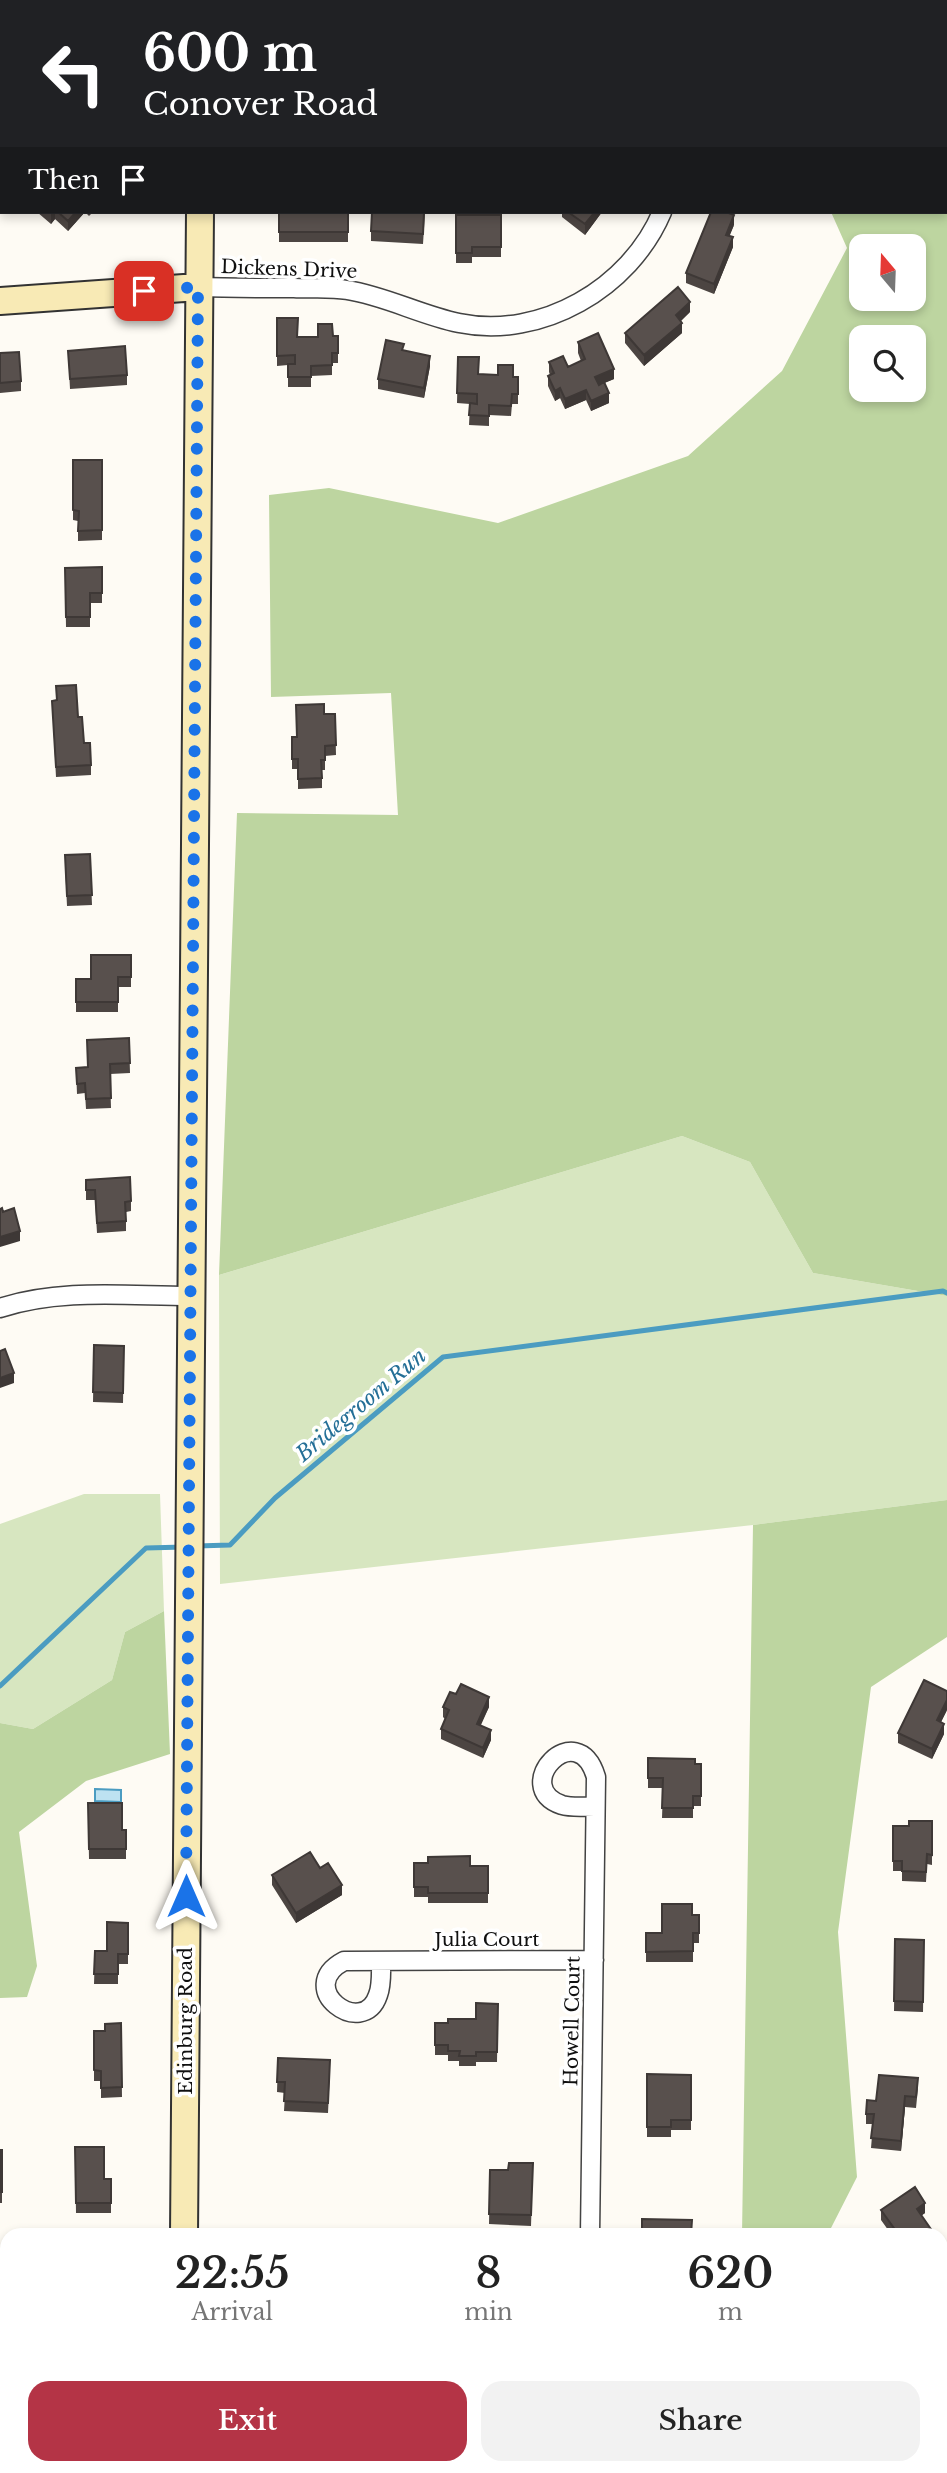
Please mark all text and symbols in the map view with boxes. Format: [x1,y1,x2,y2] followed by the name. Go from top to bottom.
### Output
[143,23,317,84] text: 600 m
[28,28,119,119] icon: left
[143,84,378,124] text: Conover Road
[114,161,152,199] icon: arrive
[28,164,100,196] text: Then
[849,234,926,312] north arrow
[849,234,926,402] map controls
[220,255,358,283] street label: Dickens Drive
[114,261,174,321] pin
[125,272,163,310] icon: arrive
[849,325,926,402] button: search
[290,1343,431,1468] water label: Bridegroom Run
[149,1859,223,1933] position arrow
[432,1928,540,1951] street label: Julia Court
[174,1947,197,2095] street label: Edinburg Road
[559,1955,585,2086] street label: Howell Court
[175,2247,290,2299] text: 22:55
[475,2247,502,2299] text: 8
[687,2247,773,2299] text: 620
[191,2298,273,2326] text: Arrival
[464,2298,513,2326] text: min
[718,2298,743,2326] text: m
[28,2381,467,2461] button: Exit
[481,2381,920,2461] button: Share

